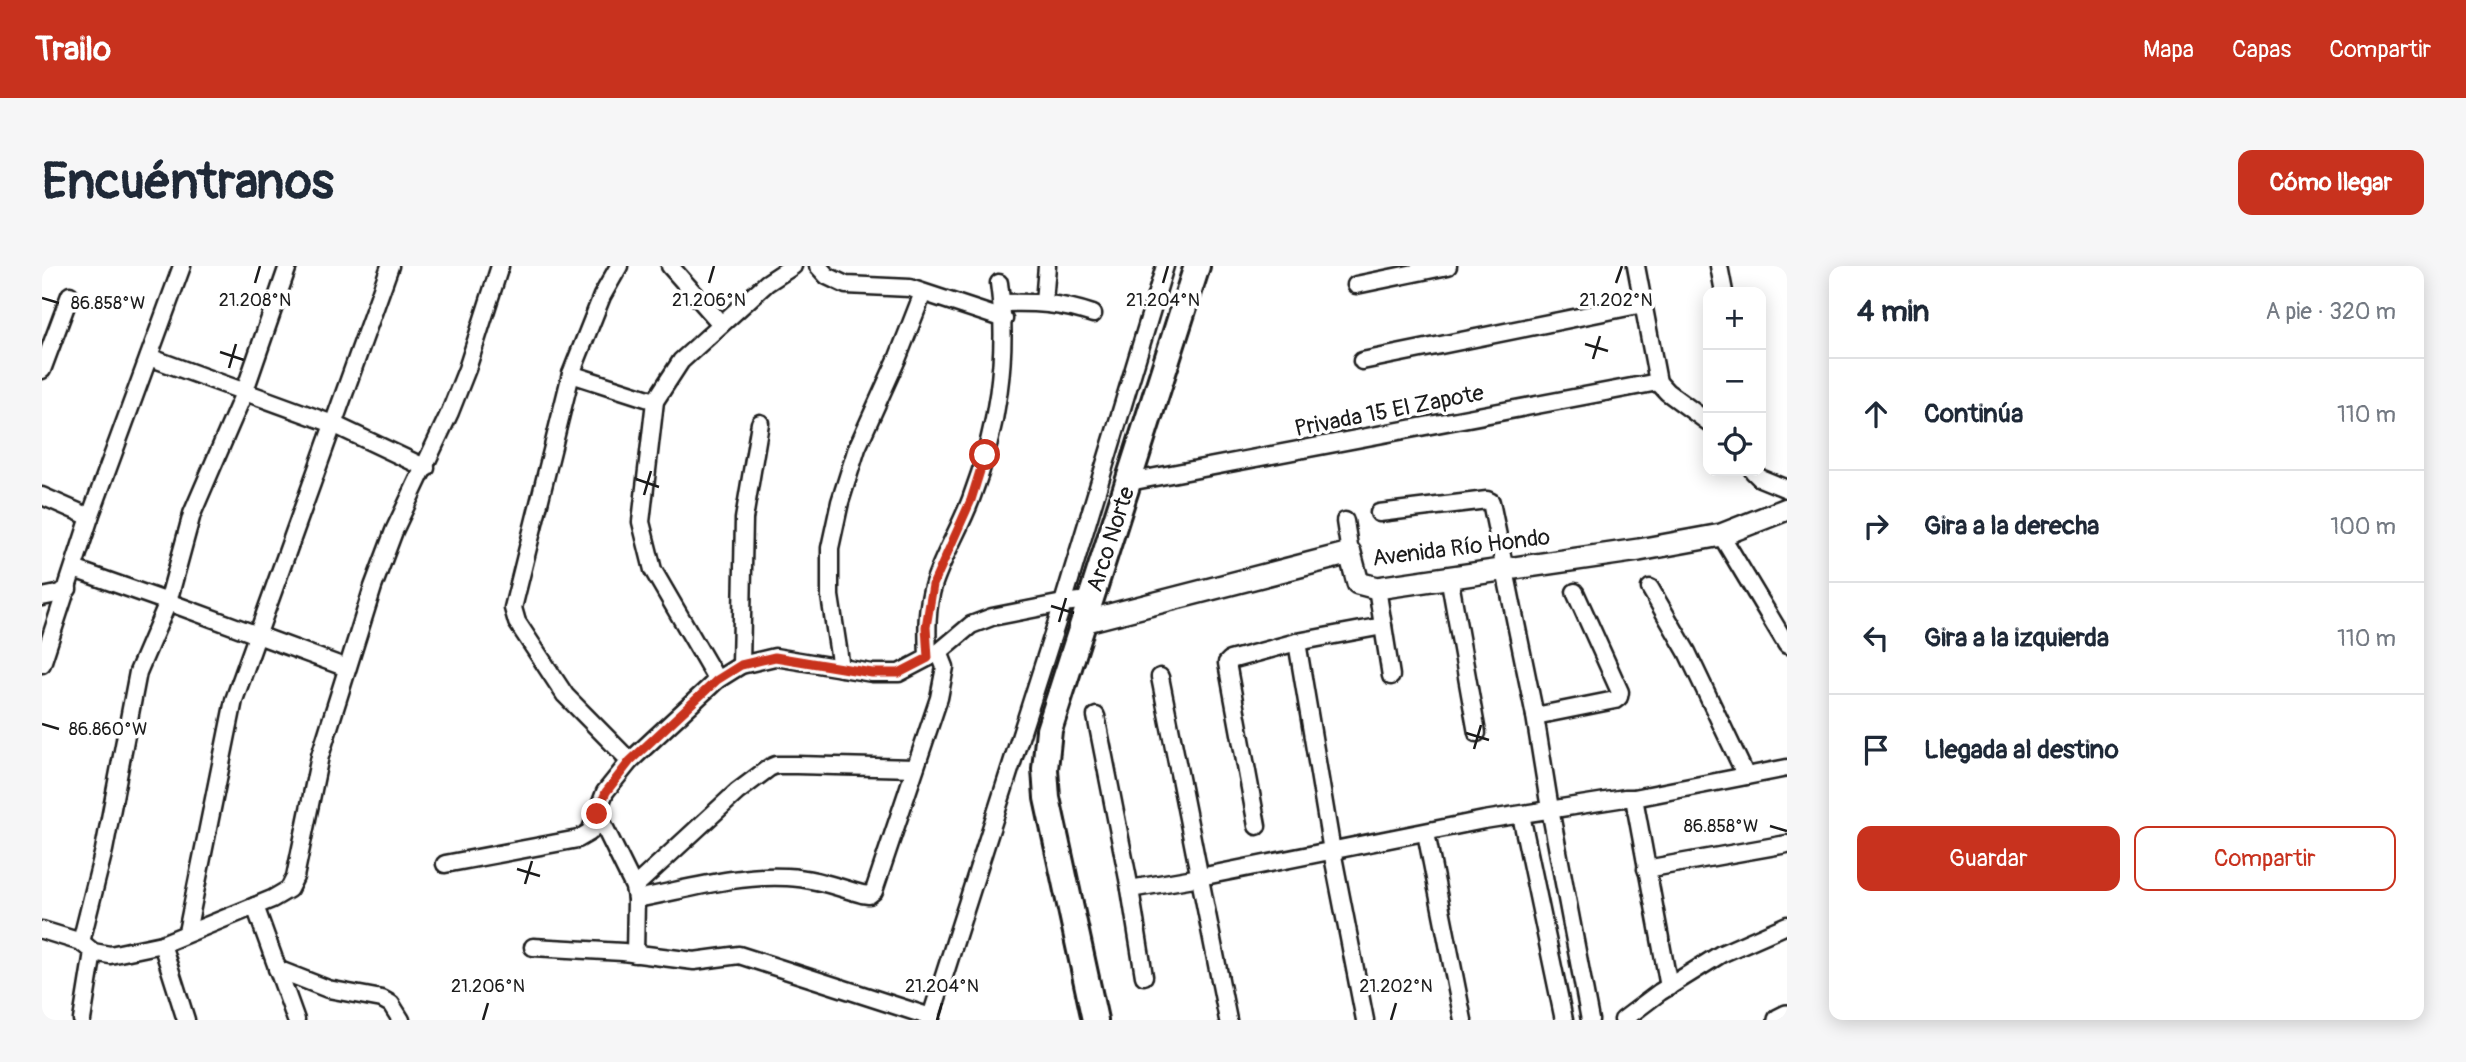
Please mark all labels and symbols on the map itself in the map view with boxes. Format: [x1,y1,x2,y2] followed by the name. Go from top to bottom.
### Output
[219,289,291,312] text: 21.208°N
[672,289,746,312] text: 21.206°N
[1126,289,1200,312] text: 21.204°N
[1579,289,1653,312] text: 21.202°N
[71,292,145,315] text: 86.858°W
[1292,378,1487,443] street label: Privada 15 El Zapote
[969,439,1000,470] route start
[1080,482,1141,595] street label: Arco Norte
[1371,522,1552,573] street label: Avenida Río Hondo
[69,718,147,741] text: 86.860°W
[581,798,612,829] route end
[1684,815,1758,838] text: 86.858°W
[451,975,525,998] text: 21.206°N
[905,975,979,998] text: 21.204°N
[1359,975,1433,998] text: 21.202°N

